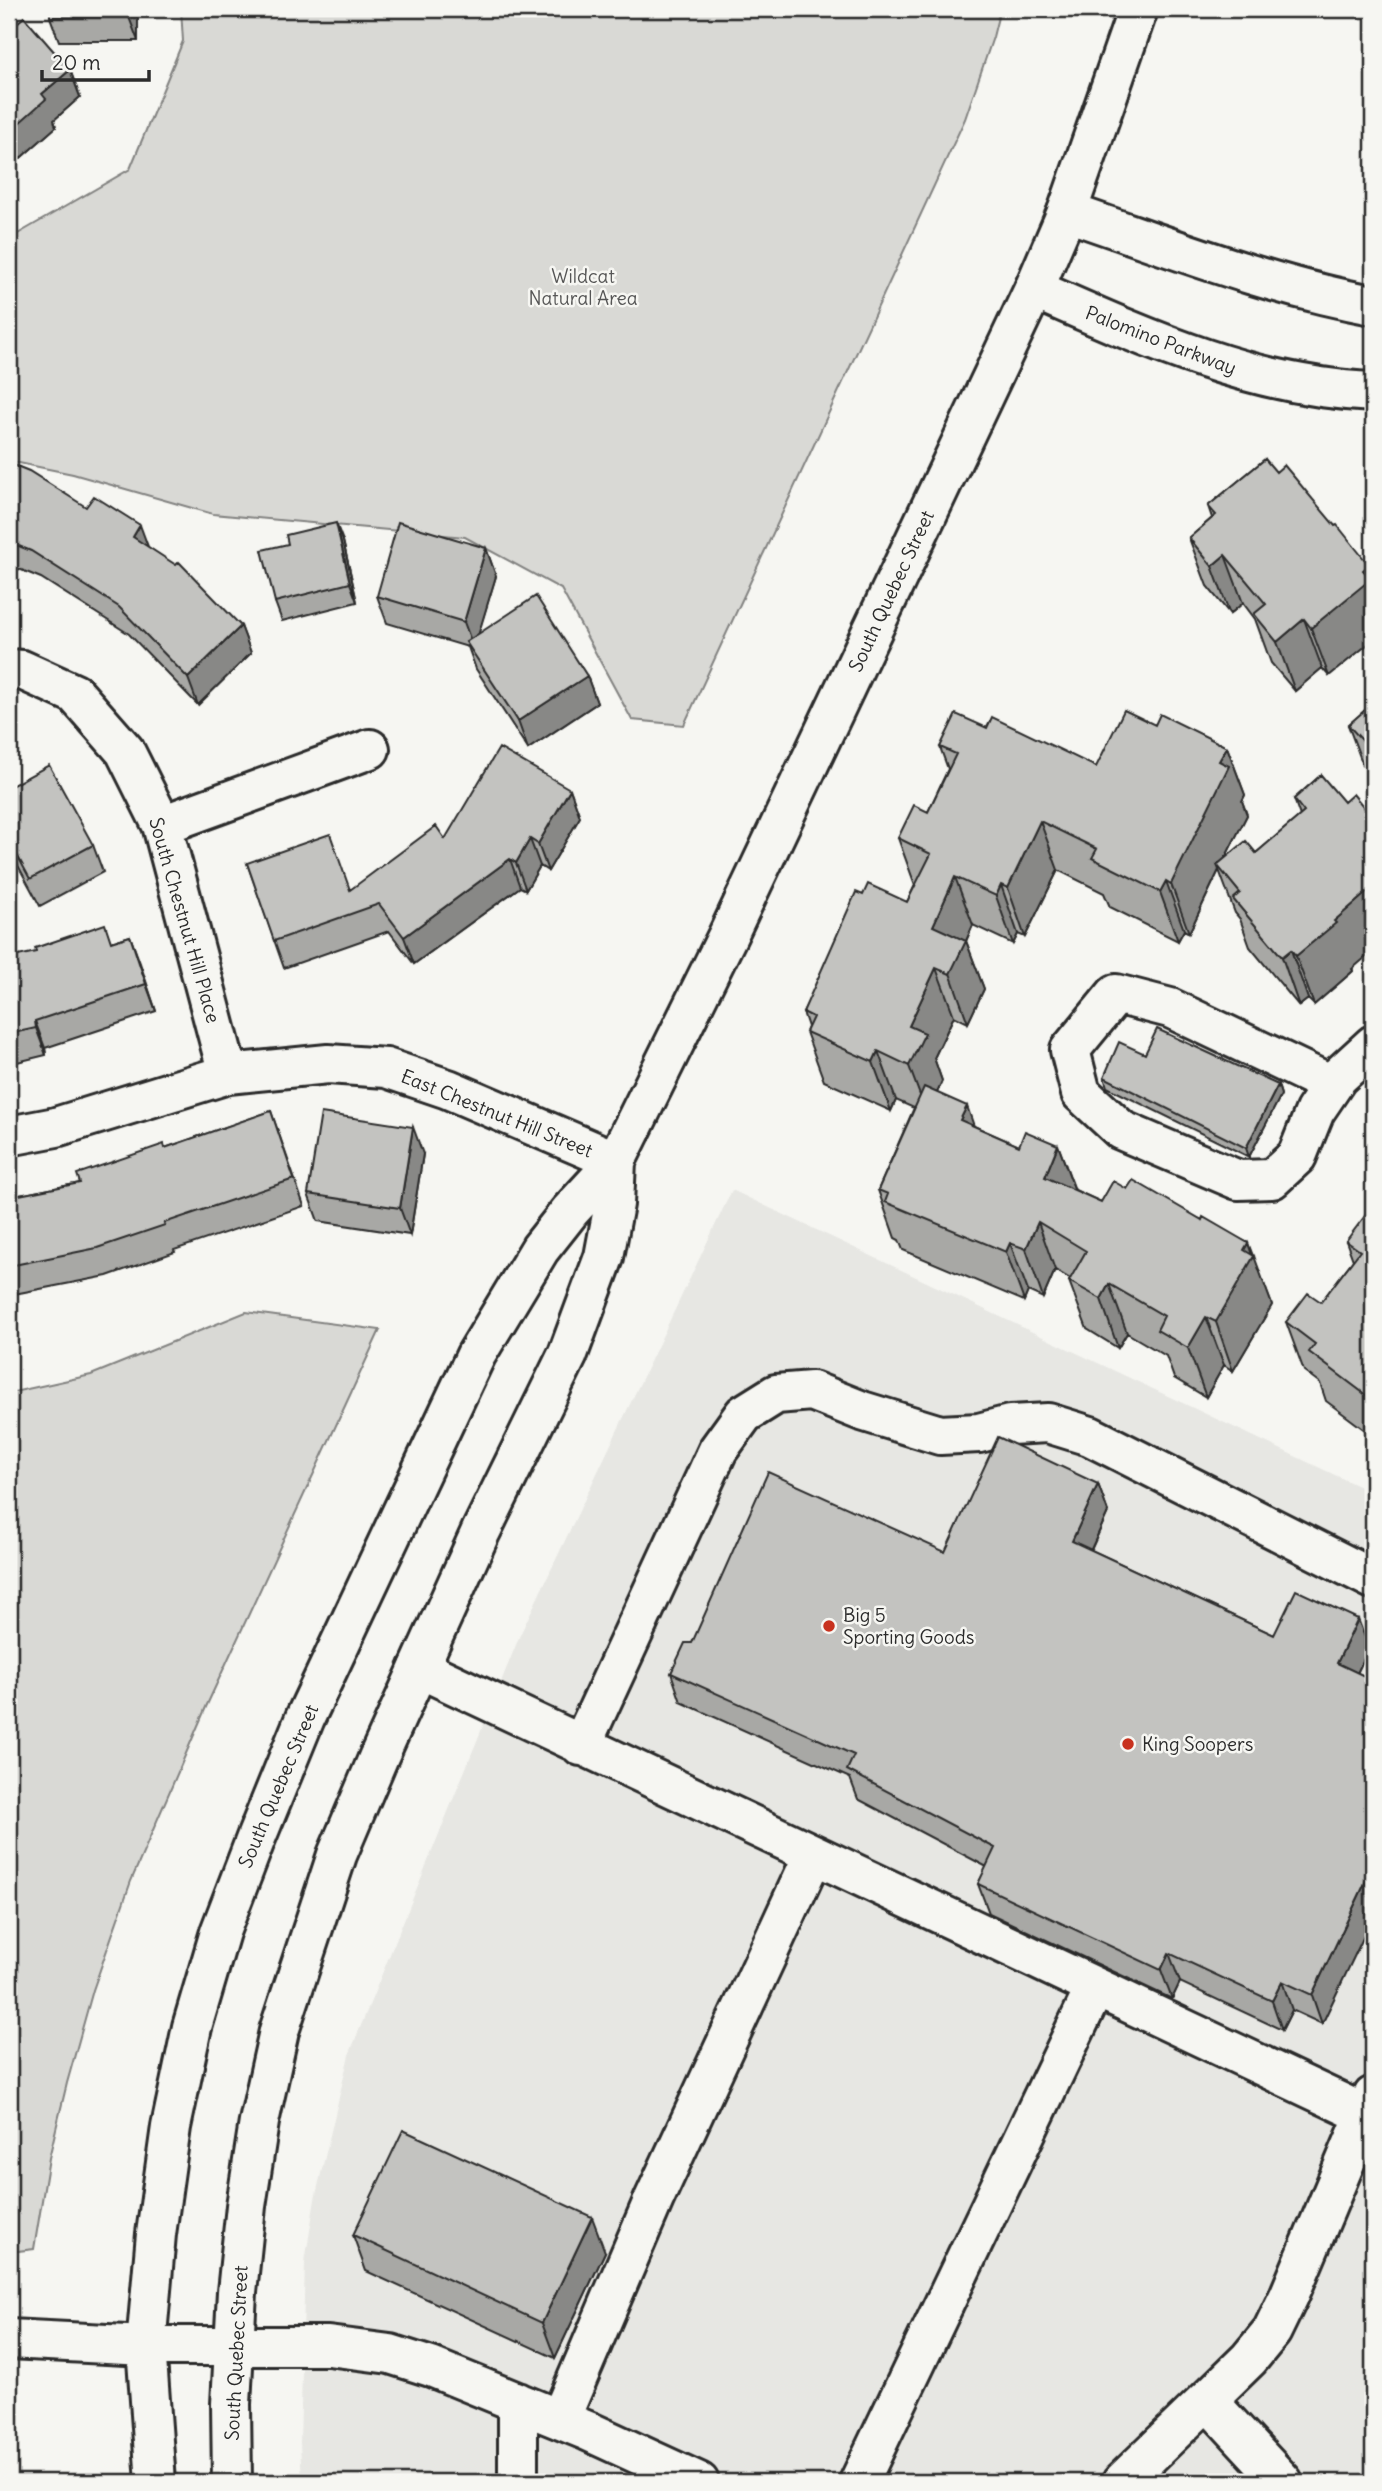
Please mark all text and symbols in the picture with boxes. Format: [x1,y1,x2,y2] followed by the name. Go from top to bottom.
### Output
[42,38,149,82] scale bar
[52,49,101,76] text: 20 m
[529,264,638,310] park label: Wildcat Natural Area
[1082,300,1240,380] street label: Palomino Parkway
[843,506,939,676] street label: South Quebec Street
[144,814,226,1026] street label: South Chestnut Hill Place
[398,1064,596,1162] street label: East Chestnut Hill Street
[843,1603,975,1649] place label: Big 5 Sporting Goods
[821,1618,837,1634] marker: Big 5 Sporting Goods
[233,1701,323,1871] street label: South Quebec Street
[1142,1732,1254,1756] place label: King Soopers
[1120,1736,1136,1752] marker: King Soopers
[219,2265,253,2441] street label: South Quebec Street

